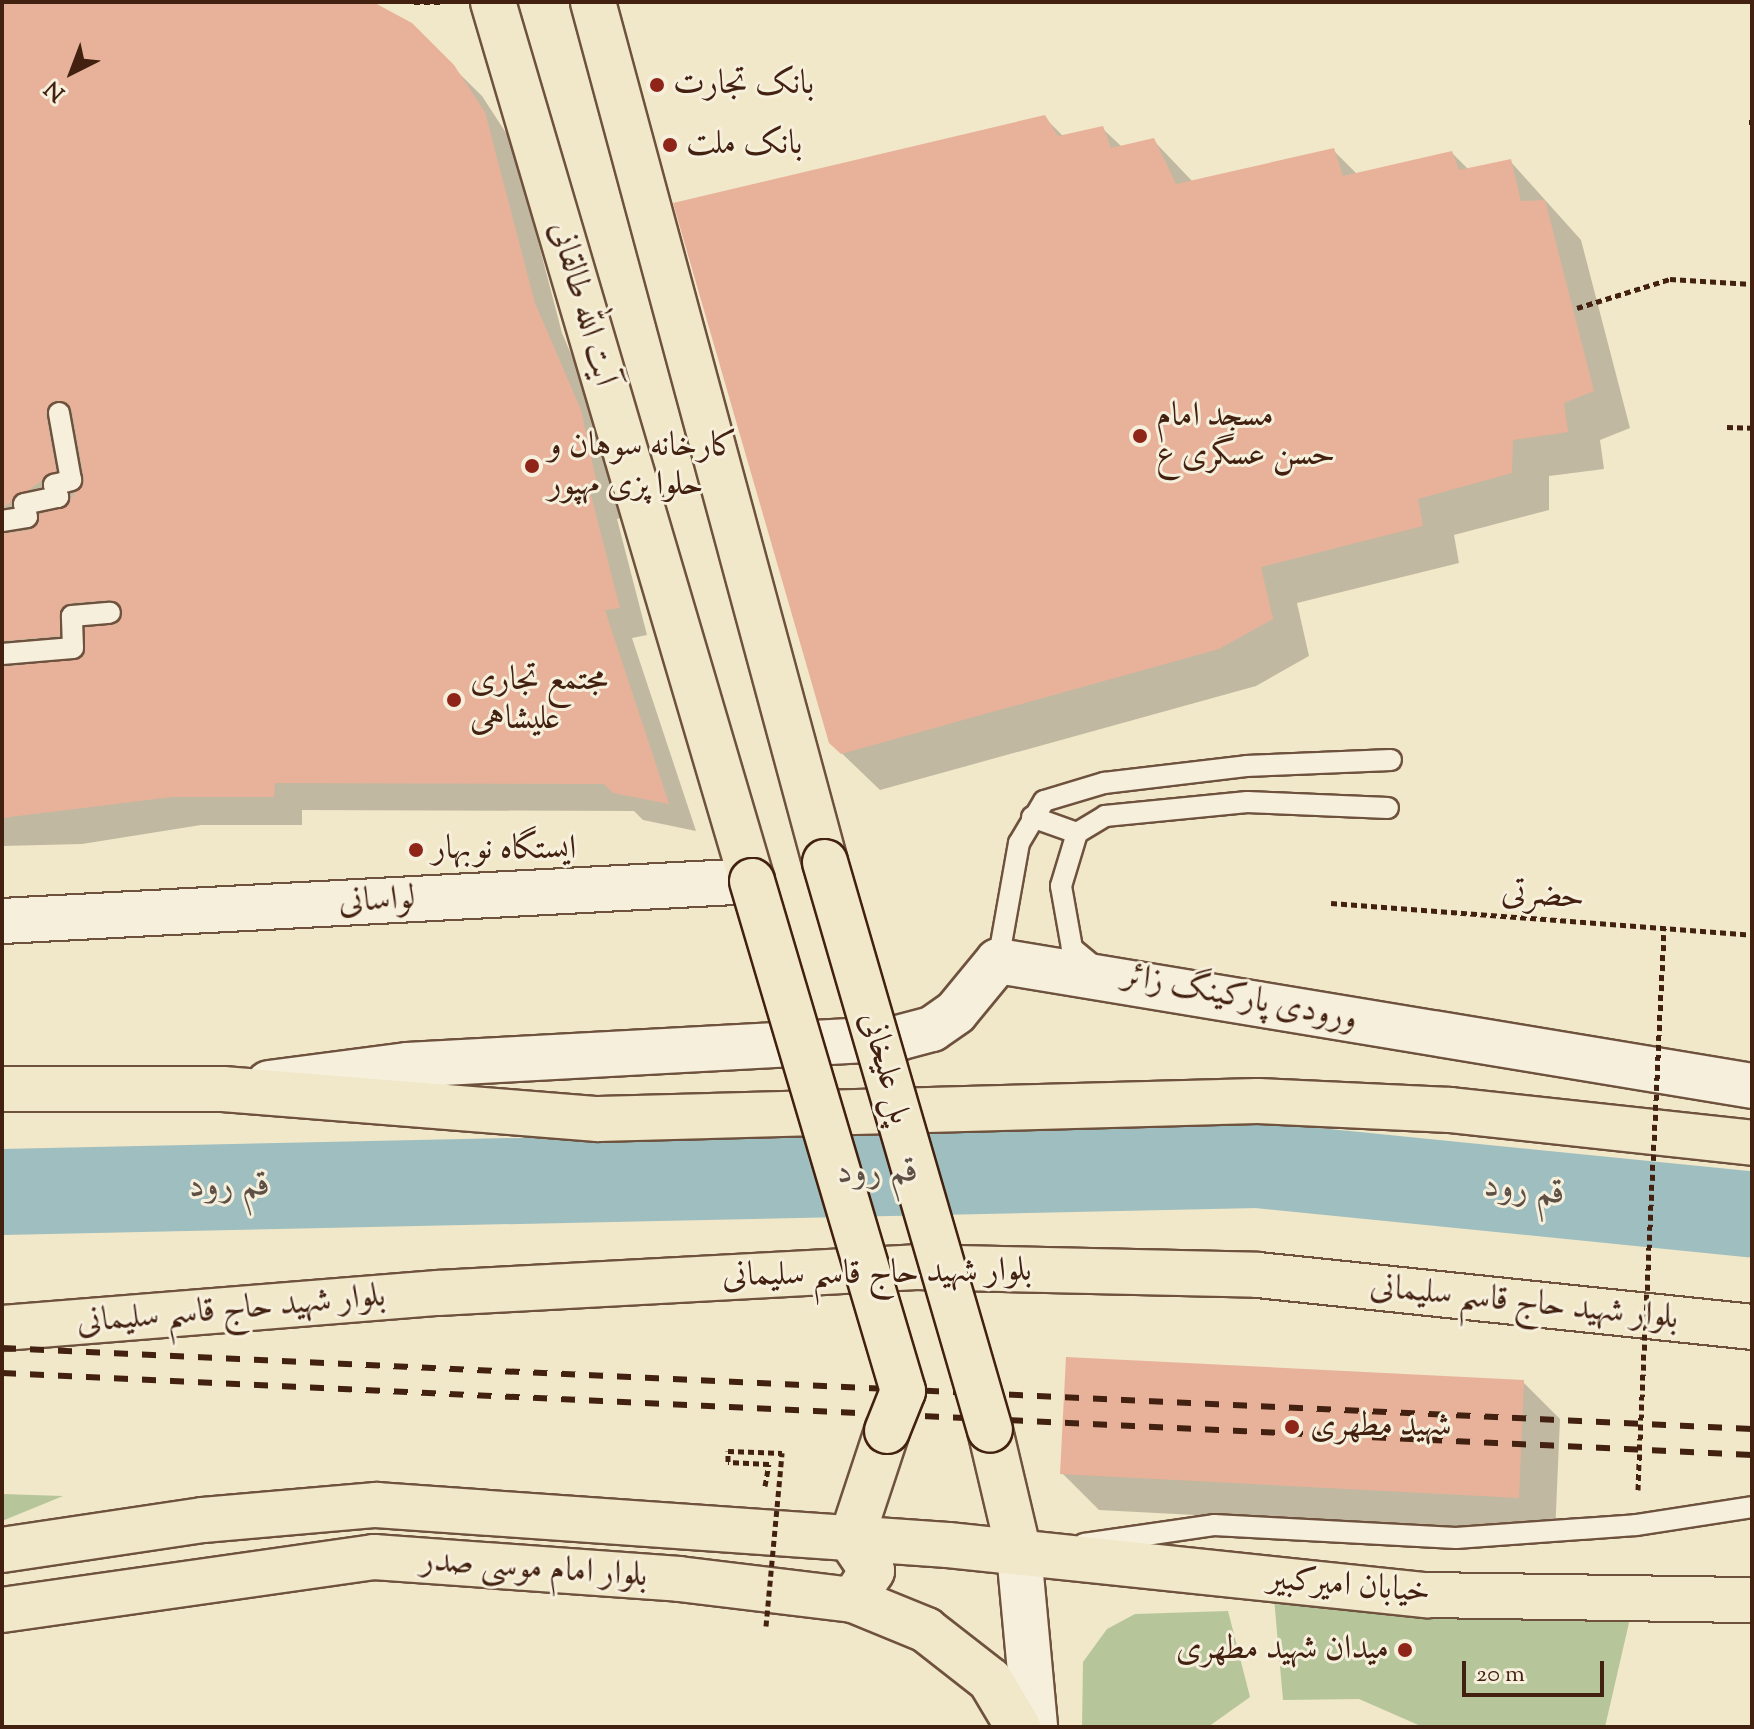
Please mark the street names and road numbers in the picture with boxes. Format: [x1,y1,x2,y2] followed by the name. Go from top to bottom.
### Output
[539,217,625,391] street label: آیت الله طالقانی
[1500,872,1586,920] street label: حضرتی
[337,879,417,923] street label: لواسانی
[1119,955,1361,1041] street label: ورودی پارکینگ زائر
[850,1007,920,1129] street label: پل علیخانی
[722,1251,1032,1297] street label: بلوار شهید حاج قاسم سلیمانی
[1368,1267,1680,1339] street label: بلوار شهید حاج قاسم سلیمانی
[75,1276,387,1344] street label: بلوار شهید حاج قاسم سلیمانی
[419,1541,649,1597] street label: بلوار امام موسی صدر
[1266,1559,1432,1613] street label: خیابان امیرکبیر

